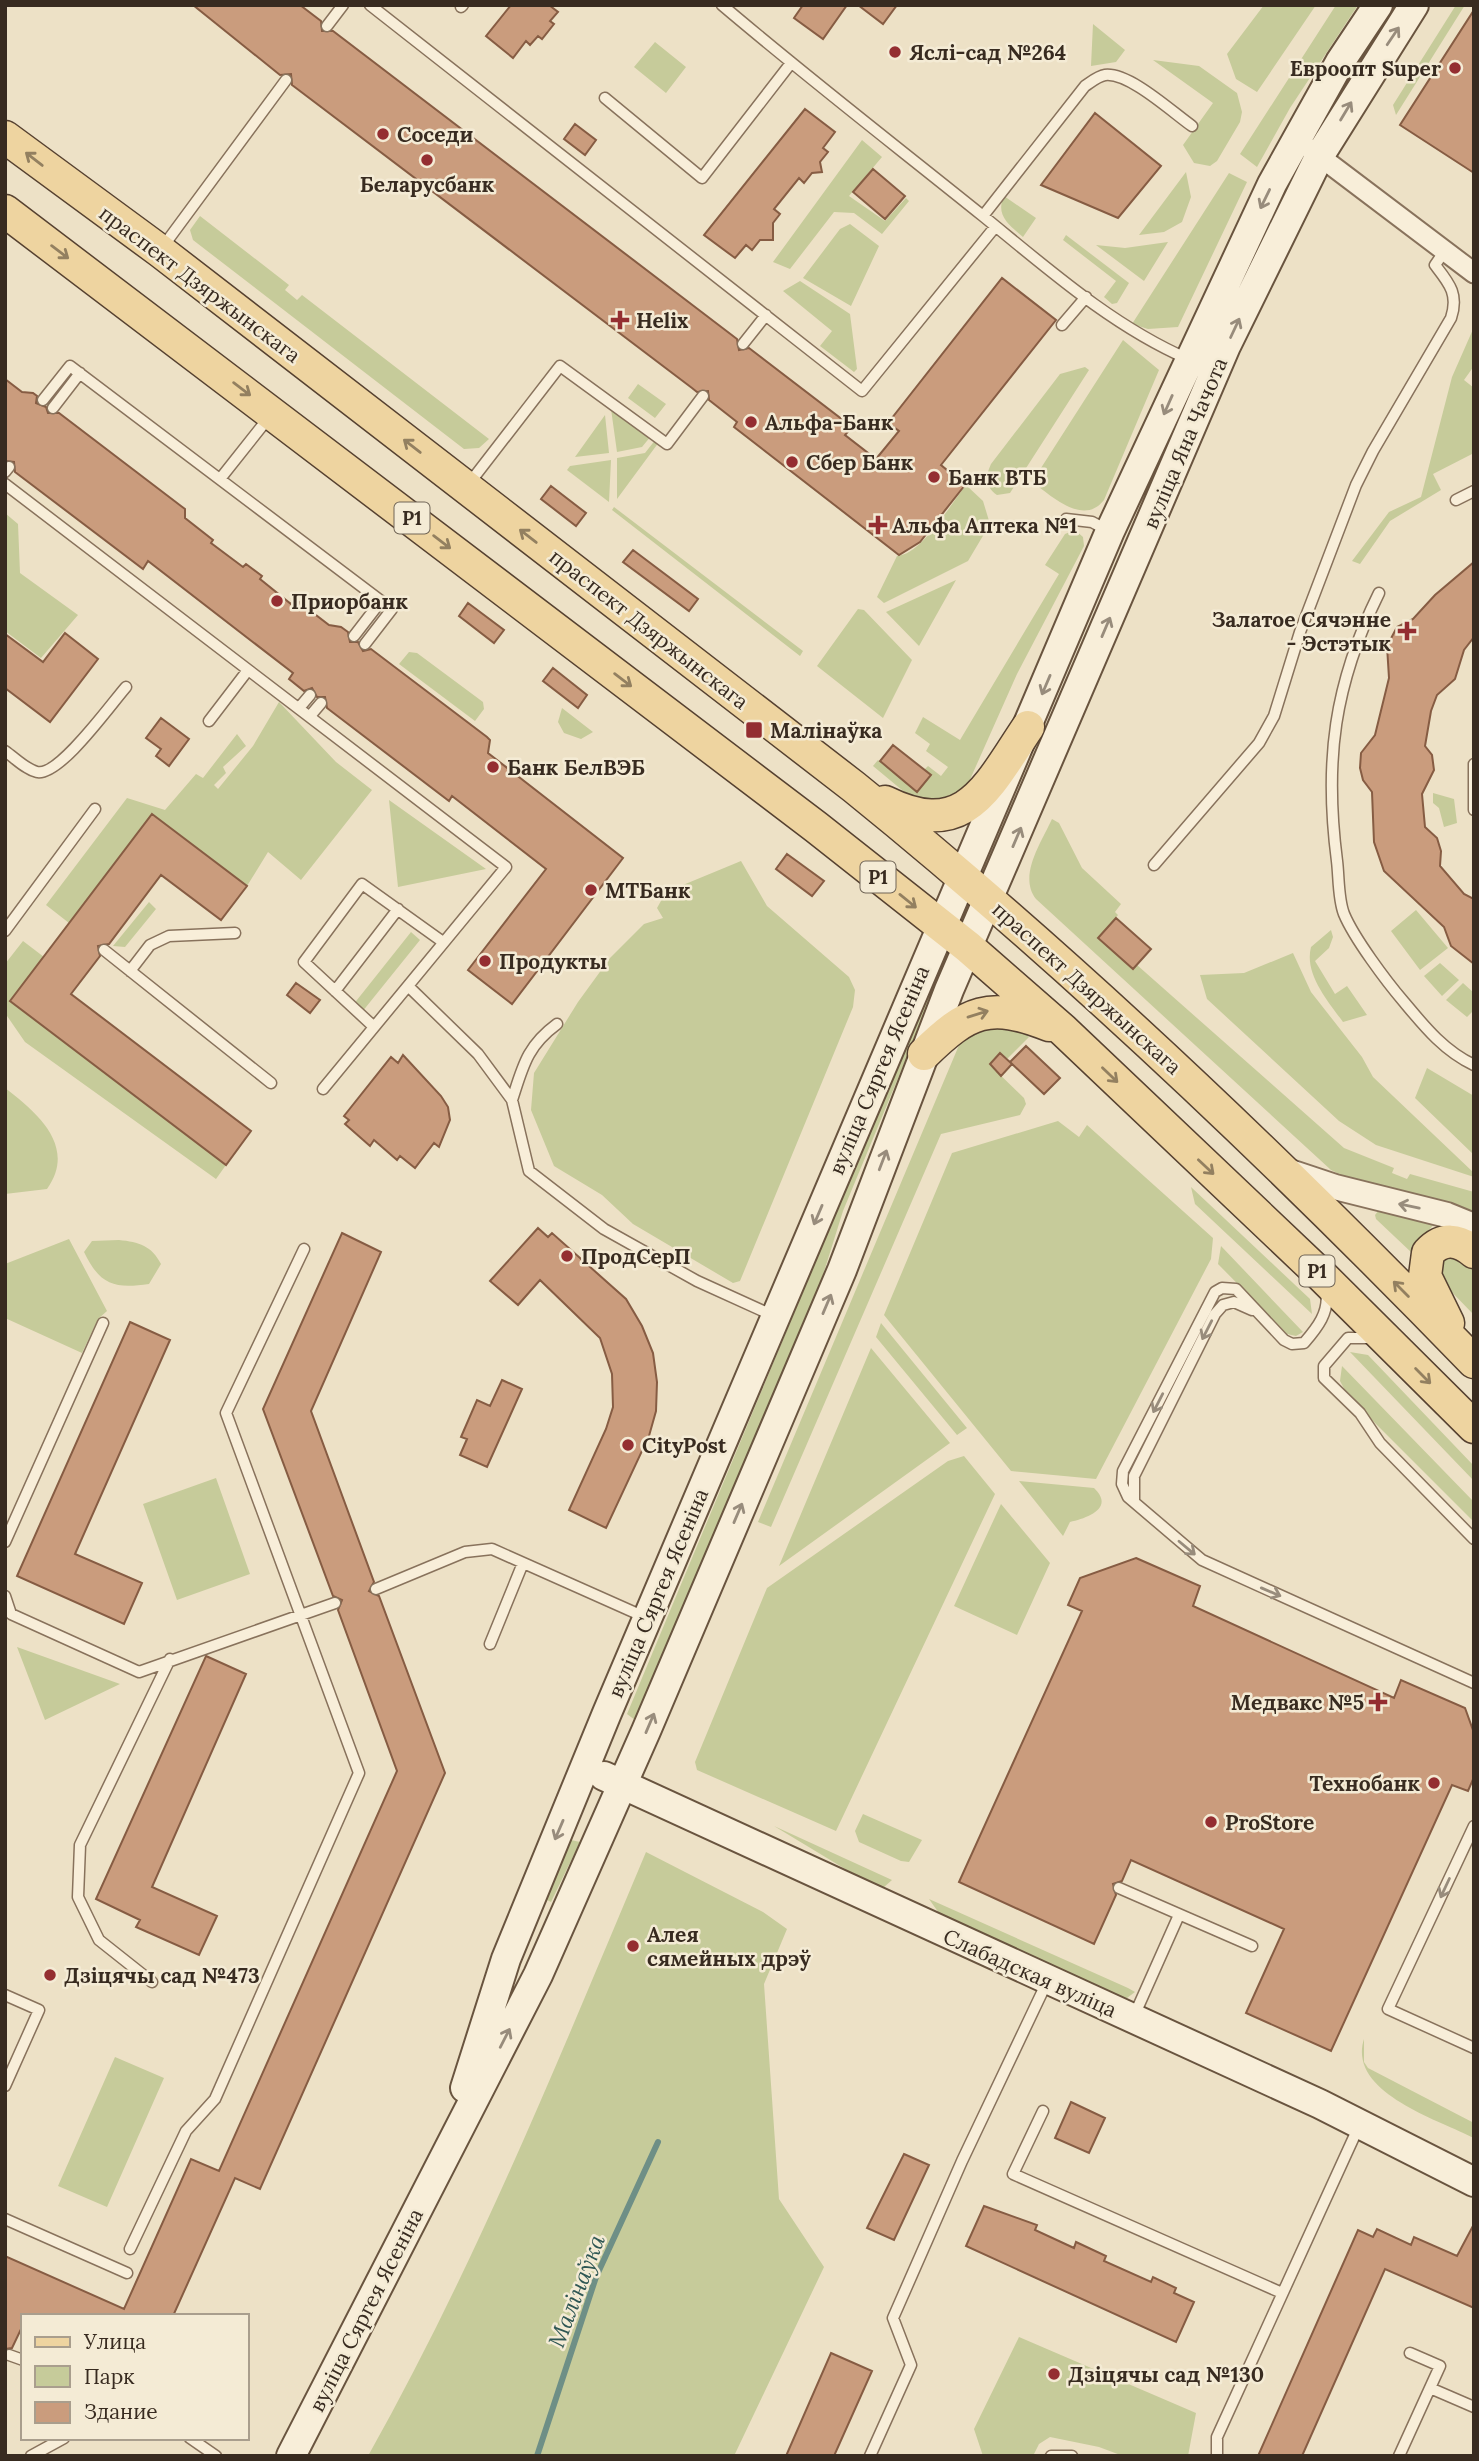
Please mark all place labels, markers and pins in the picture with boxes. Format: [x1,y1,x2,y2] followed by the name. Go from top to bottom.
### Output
[909,39,1066,66] place label: Яслі-сад №264
[887,44,903,60] marker: Яслі-сад №264
[1290,55,1441,82] place label: Евроопт Super
[1447,60,1463,76] marker: Евроопт Super
[397,121,474,148] place label: Соседи
[375,126,391,142] marker: Соседи
[419,152,435,168] marker: Беларусбанк
[360,171,495,198] place label: Беларусбанк
[636,307,689,334] place label: Helix
[610,310,630,330] marker: Helix
[765,409,894,436] place label: Альфа-Банк
[743,414,759,430] marker: Альфа-Банк
[806,449,914,476] place label: Сбер Банк
[784,454,800,470] marker: Сбер Банк
[948,464,1046,491] place label: Банк ВТБ
[926,469,942,485] marker: Банк ВТБ
[892,512,1078,539] place label: Альфа Аптека №1
[870,517,886,533] marker: Альфа Аптека №1
[291,588,408,615] place label: Приорбанк
[269,593,285,609] marker: Приорбанк
[1212,606,1392,657] place label: Залатое Сячэнне - Эстэтык
[1397,621,1417,641] marker: Залатое Сячэнне - Эстэтык
[770,717,882,744] place label: Малінаўка
[744,720,764,740] marker: Малінаўка
[507,754,645,781] place label: Банк БелВЭБ
[485,759,501,775] marker: Банк БелВЭБ
[605,877,691,904] place label: МТБанк
[583,882,599,898] marker: МТБанк
[499,948,607,975] place label: Продукты
[477,953,493,969] marker: Продукты
[581,1243,691,1270] place label: ПродСерП
[559,1248,575,1264] marker: ПродСерП
[642,1432,727,1459] place label: CityPost
[620,1437,636,1453] marker: CityPost
[1231,1689,1364,1716] place label: Медвакс №5
[1370,1694,1386,1710] marker: Медвакс №5
[1309,1770,1421,1797] place label: Технобанк
[1426,1775,1442,1791] marker: Технобанк
[1225,1809,1314,1836] place label: ProStore
[1203,1814,1219,1830] marker: ProStore
[647,1921,811,1972] place label: Алея сямейных дрэў
[625,1938,641,1954] marker: Алея сямейных дрэў
[64,1962,260,1989] place label: Дзіцячы сад №473
[42,1967,58,1983] marker: Дзіцячы сад №473
[1068,2361,1264,2388] place label: Дзіцячы сад №130
[1046,2366,1062,2382] marker: Дзіцячы сад №130

